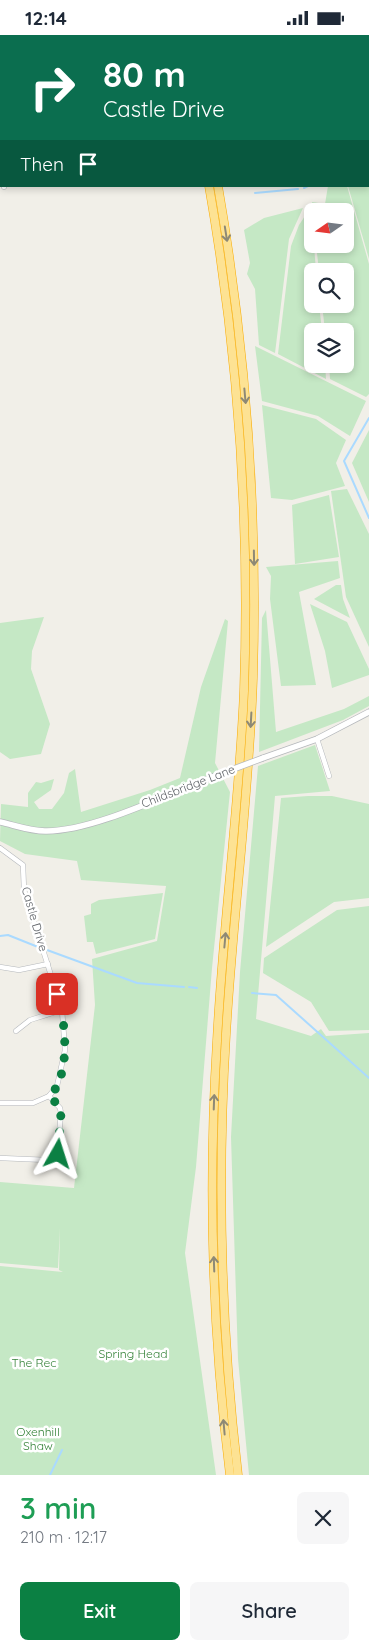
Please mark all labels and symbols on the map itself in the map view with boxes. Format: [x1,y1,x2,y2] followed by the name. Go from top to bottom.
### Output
[304,203,354,253] north arrow
[221,226,231,242] one-way arrow
[240,387,250,403] one-way arrow
[249,550,258,566] one-way arrow
[247,712,256,728] one-way arrow
[139,761,237,811] street label: Childsbridge Lane
[19,885,51,953] street label: Castle Drive
[220,932,229,948] one-way arrow
[36,973,78,1015] pin
[209,1094,219,1110] one-way arrow
[31,1127,83,1179] position arrow
[209,1257,219,1273] one-way arrow
[99,1346,167,1361] park label: Spring Head
[11,1355,57,1370] park label: The Rec
[220,1419,229,1435] one-way arrow
[16,1424,60,1453] park label: Oxenhill Shaw

